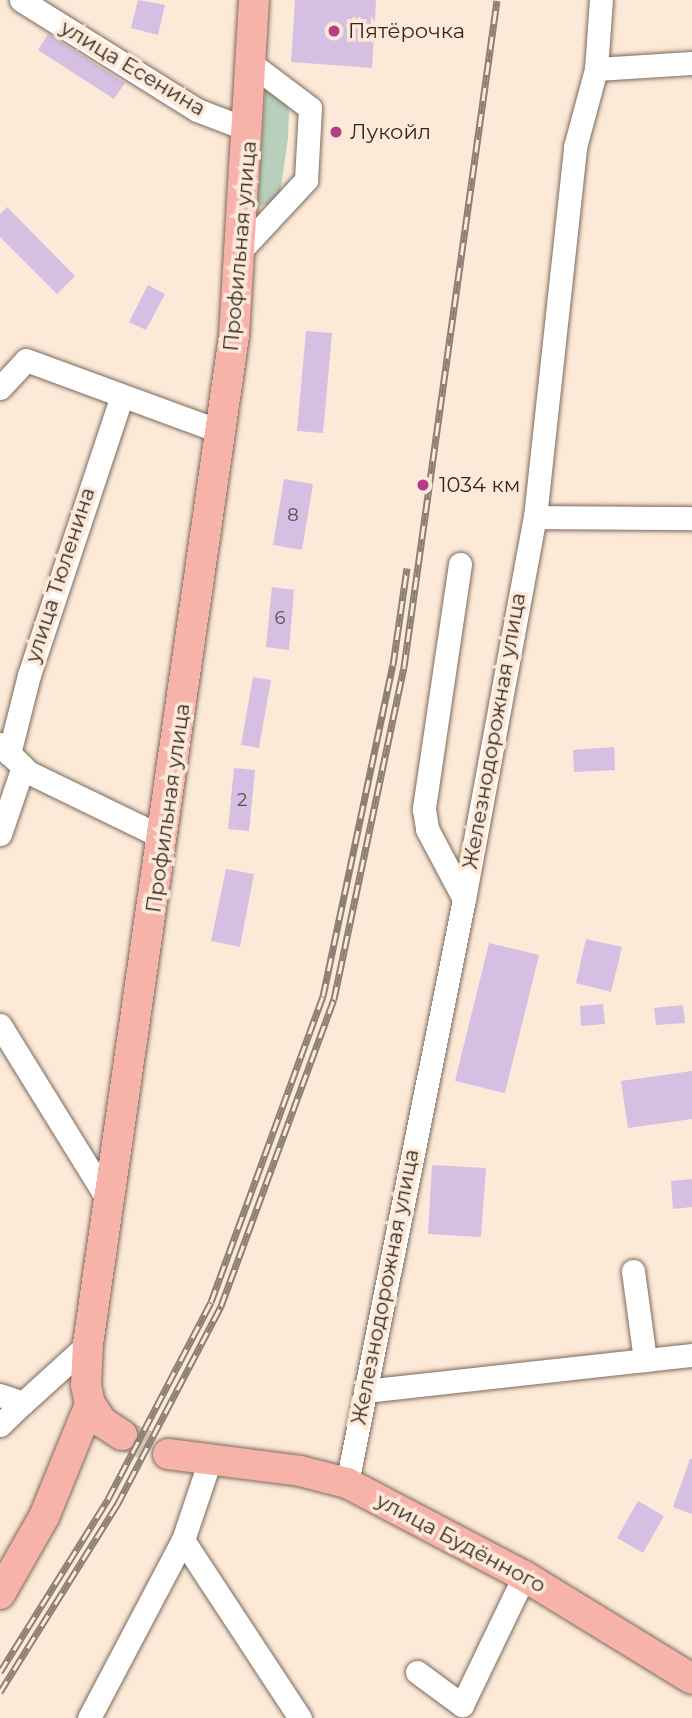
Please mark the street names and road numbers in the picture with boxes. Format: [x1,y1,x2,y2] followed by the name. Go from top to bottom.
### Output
[56,15,210,121] street label: улица Есенина
[218,140,262,352] street label: Профильная улица
[20,484,100,666] street label: улица Тюленина
[457,591,531,871] street label: Железнодорожная улица
[141,702,195,914] street label: Профильная улица
[346,1147,424,1427] street label: Железнодорожная улица
[372,1488,550,1598] street label: улица Будённого

